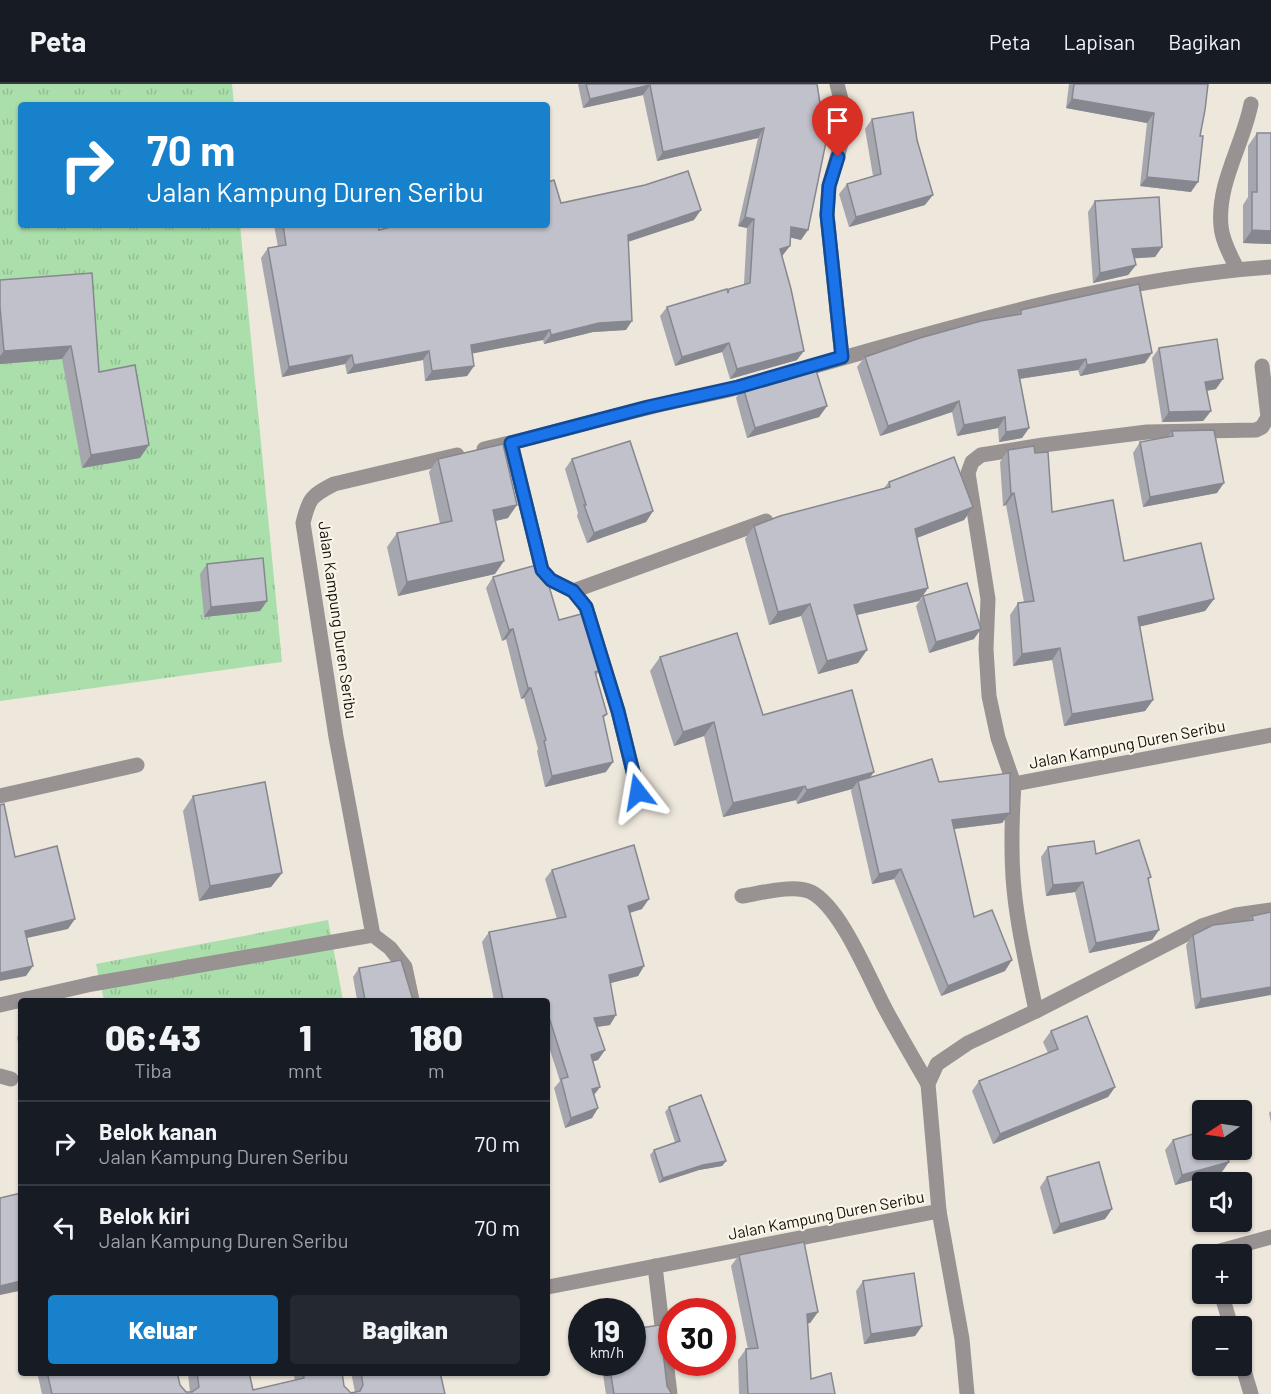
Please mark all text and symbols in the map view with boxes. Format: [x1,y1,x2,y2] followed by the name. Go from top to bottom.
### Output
[30,24,86,58] text: Peta
[989,29,1030,54] text: Peta
[1063,29,1135,54] text: Lapisan
[1168,29,1241,54] text: Bagikan
[812,95,863,157] pin
[821,104,854,137] icon: arrive
[147,124,235,174] text: 70 m
[48,126,126,204] icon: right
[147,175,484,207] text: Jalan Kampung Duren Seribu
[315,520,362,720] street label: Jalan Kampung Duren Seribu
[1027,715,1227,772] street label: Jalan Kampung Duren Seribu
[606,760,670,824] position arrow
[105,1015,201,1058] text: 06:43
[299,1015,312,1058] text: 1
[410,1015,463,1058] text: 180
[134,1058,172,1082] text: Tiba
[288,1058,323,1082] text: mnt
[428,1058,445,1082] text: m
[1192,1100,1252,1160] north arrow
[1192,1100,1252,1376] map controls
[99,1118,217,1144] text: Belok kanan
[48,1127,81,1160] icon: right
[475,1130,520,1156] text: 70 m
[99,1144,348,1168] text: Jalan Kampung Duren Seribu
[1192,1172,1252,1232] button: sound
[726,1186,926,1243] street label: Jalan Kampung Duren Seribu
[99,1202,190,1228] text: Belok kiri
[48,1211,81,1244] icon: left
[475,1214,520,1240] text: 70 m
[99,1228,348,1252] text: Jalan Kampung Duren Seribu
[1192,1244,1252,1304] button: +
[48,1295,278,1364] button: Keluar
[290,1295,520,1364] button: Bagikan
[658,1298,736,1376] speed limit sign: 30
[594,1312,620,1348] text: 19
[1192,1316,1252,1376] button: −
[590,1343,624,1361] text: km/h

